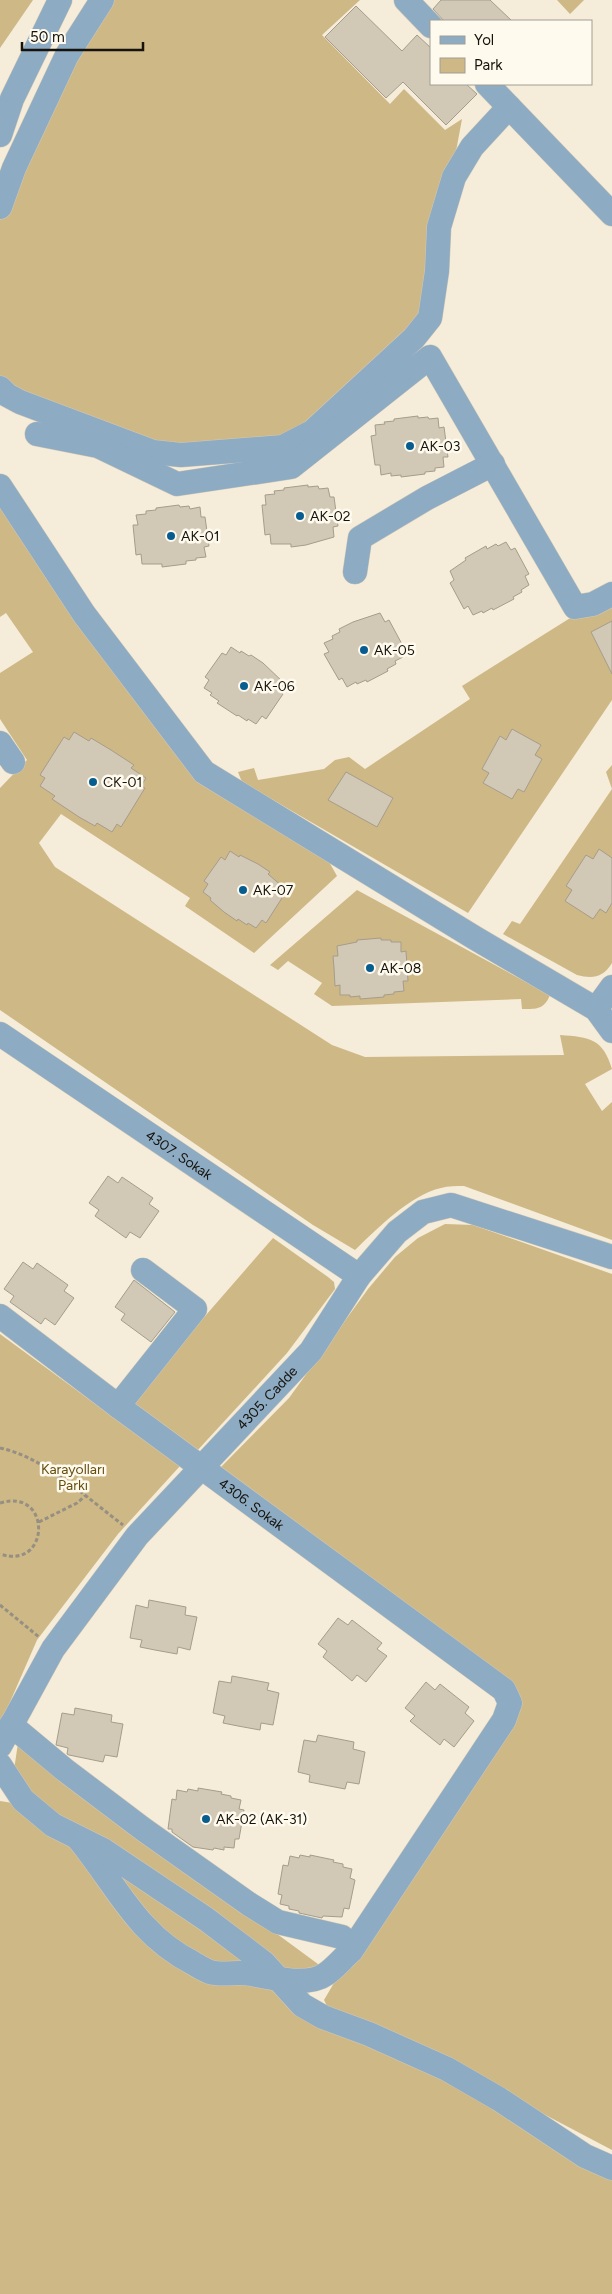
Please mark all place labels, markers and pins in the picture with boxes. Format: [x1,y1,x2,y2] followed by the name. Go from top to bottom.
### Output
[420,438,460,455] place label: AK-03
[404,440,416,452] marker: AK-03
[310,508,351,525] place label: AK-02
[294,510,306,522] marker: AK-02
[181,528,220,545] place label: AK-01
[165,530,177,542] marker: AK-01
[374,642,415,659] place label: AK-05
[358,644,370,656] marker: AK-05
[254,678,295,695] place label: AK-06
[238,680,250,692] marker: AK-06
[103,774,142,791] place label: CK-01
[87,776,99,788] marker: CK-01
[253,882,294,899] place label: AK-07
[237,884,249,896] marker: AK-07
[380,960,421,977] place label: AK-08
[364,962,376,974] marker: AK-08
[216,1811,307,1828] place label: AK-02 (AK-31)
[200,1813,212,1825] marker: AK-02 (AK-31)

